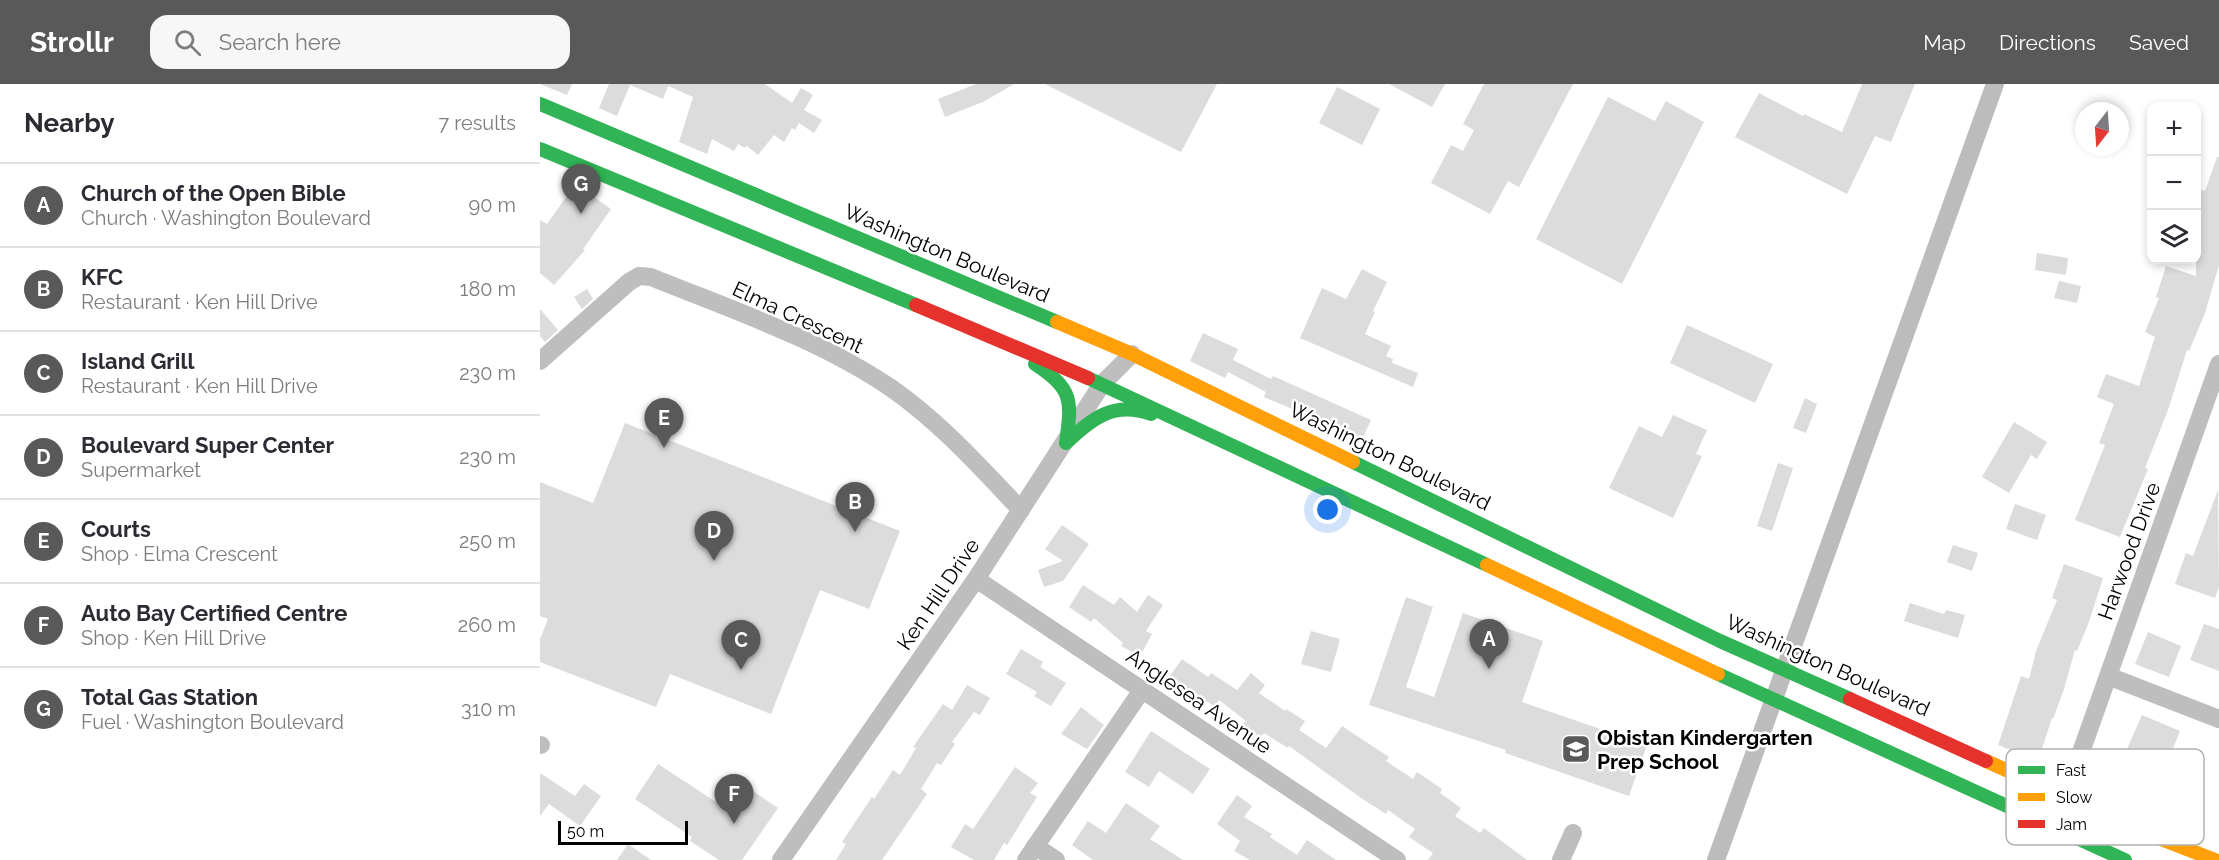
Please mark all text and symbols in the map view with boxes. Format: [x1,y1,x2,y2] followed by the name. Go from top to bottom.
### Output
[150,15,570,69] search box
[30,26,114,59] text: Strollr
[171,26,204,59] icon: search
[219,29,341,55] text: Search here
[1923,30,1966,55] text: Map
[1999,30,2096,55] text: Directions
[2129,30,2189,55] text: Saved
[2075,102,2129,156] north arrow
[2147,102,2201,264] map controls
[2147,102,2201,156] button: +
[24,108,114,138] text: Nearby
[438,111,516,135] text: 7 results
[2147,156,2201,210] button: −
[562,164,600,214] pin: G
[81,180,346,206] text: Church of the Open Bible
[37,193,50,217] text: A
[469,193,516,217] text: 90 m
[841,198,1053,308] street label: Washington Boulevard
[81,206,371,230] text: Church · Washington Boulevard
[2147,210,2201,264] button: layers
[81,264,123,290] text: KFC
[729,276,867,358] street label: Elma Crescent
[37,277,50,301] text: B
[460,277,516,301] text: 180 m
[81,290,318,314] text: Restaurant · Ken Hill Drive
[81,348,194,374] text: Island Grill
[37,361,50,385] text: C
[459,361,516,385] text: 230 m
[81,374,318,398] text: Restaurant · Ken Hill Drive
[1285,396,1495,516] street label: Washington Boulevard
[644,398,684,448] pin: E
[81,432,334,458] text: Boulevard Super Center
[36,445,51,469] text: D
[459,445,516,469] text: 230 m
[81,458,201,482] text: Supermarket
[2093,479,2165,623] street label: Harwood Drive
[836,482,874,532] pin: B
[1313,495,1342,524] your location
[694,512,734,561] pin: D
[81,516,151,542] text: Courts
[37,529,50,553] text: E
[459,529,516,553] text: 250 m
[892,533,984,655] street label: Ken Hill Drive
[81,542,278,566] text: Shop · Elma Crescent
[81,600,347,626] text: Auto Bay Certified Centre
[1722,609,1934,721] street label: Washington Boulevard
[38,613,49,637] text: F
[458,613,516,637] text: 260 m
[722,620,760,670] pin: C
[1470,620,1508,669] pin: A
[81,626,266,650] text: Shop · Ken Hill Drive
[1122,643,1276,759] street label: Anglesea Avenue
[81,684,258,710] text: Total Gas Station
[36,697,51,721] text: G
[461,697,516,721] text: 310 m
[81,710,344,734] text: Fuel · Washington Boulevard
[1597,725,1813,774] place label: Obistan Kindergarten Prep School
[1560,733,1592,765] school or university icon: Obistan Kindergarten Prep School
[2006,749,2204,845] legend
[2056,761,2087,780] text: Fast
[714,774,754,824] pin: F
[2056,788,2092,807] text: Slow
[2056,815,2087,834] text: Jam
[558,818,688,846] scale bar
[567,822,604,841] text: 50 m

